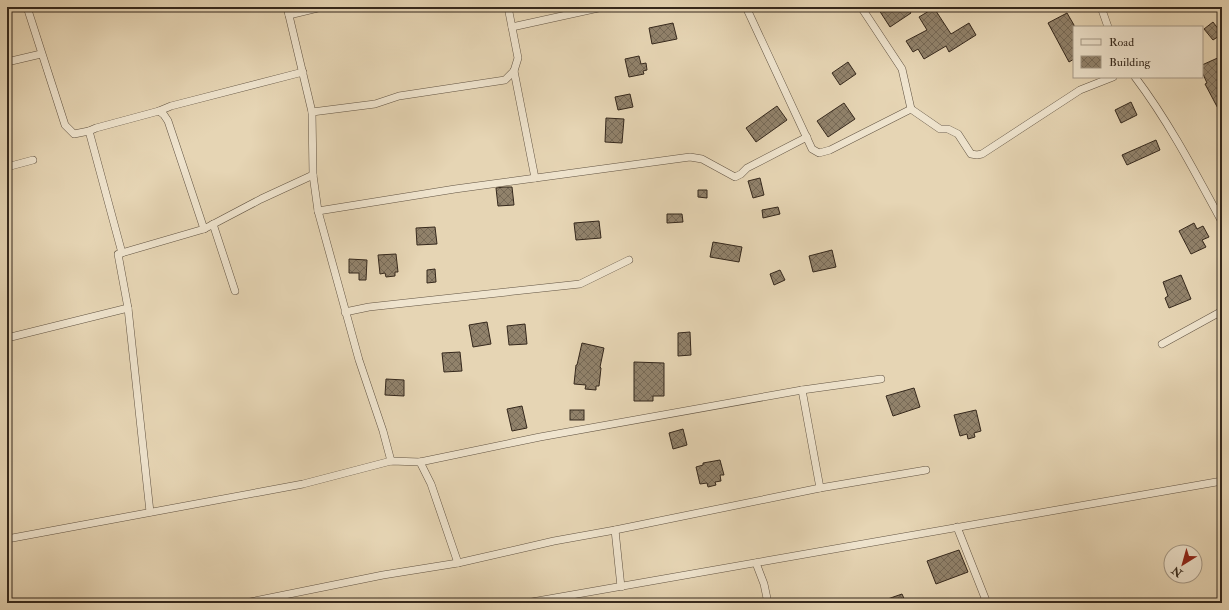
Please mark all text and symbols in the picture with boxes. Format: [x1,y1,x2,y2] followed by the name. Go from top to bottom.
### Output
[1073,26,1203,78] legend
[1109,35,1134,50] text: Road
[1109,55,1152,70] text: Building
[1163,544,1203,584] north arrow
[1169,563,1186,580] text: N

